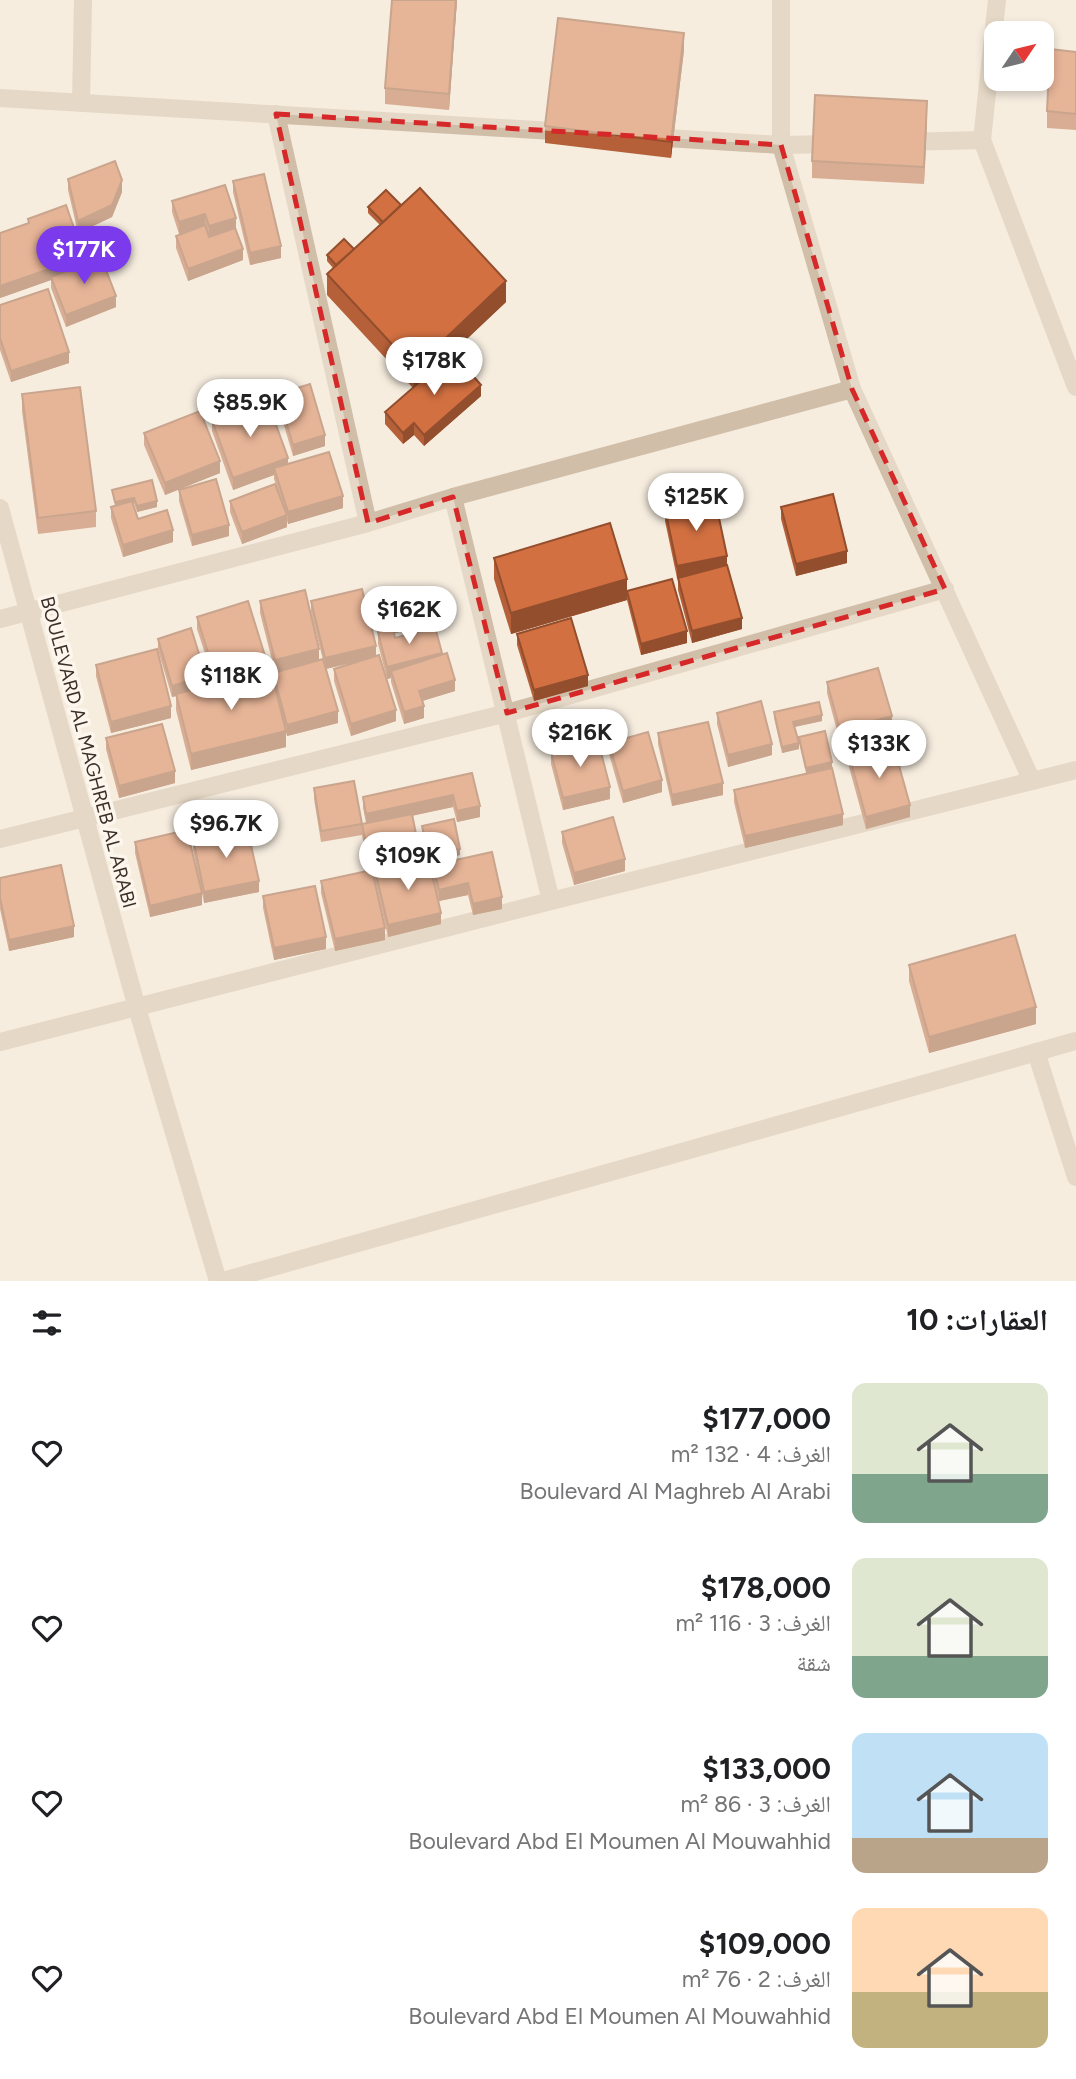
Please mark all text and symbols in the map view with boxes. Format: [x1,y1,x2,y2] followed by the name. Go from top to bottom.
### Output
[984,21,1054,91] north arrow
[984,21,1054,91] map controls
[35,226,133,286] pin: $177K
[52,235,116,263] text: $177K
[385,338,483,397] pin: $178K
[402,346,466,374] text: $178K
[193,380,307,439] pin: $85.9K
[213,388,287,416] text: $85.9K
[647,474,745,533] pin: $125K
[664,482,728,510] text: $125K
[360,586,458,646] pin: $162K
[36,594,141,910] street label: BOULEVARD AL MAGHREB AL ARABI
[377,595,441,623] text: $162K
[182,652,280,712] pin: $118K
[200,661,262,689] text: $118K
[531,710,629,769] pin: $216K
[548,718,612,746] text: $216K
[830,720,928,780] pin: $133K
[847,729,911,757] text: $133K
[169,800,283,860] pin: $96.7K
[189,809,263,837] text: $96.7K
[359,832,457,892] pin: $109K
[375,841,441,869] text: $109K
[906,1301,1048,1338] text: العقارات: 10
[28,1304,66,1342] icon: filters
[702,1400,831,1437] text: $177,000
[908,1411,992,1495] icon: home
[28,1434,66,1472] icon: heart
[671,1440,831,1468] text: الغرف: 4 · 132 m²
[520,1477,831,1505] text: Boulevard Al Maghreb Al Arabi
[701,1569,831,1606] text: $178,000
[908,1586,992,1670] icon: home
[28,1609,66,1647] icon: heart
[675,1609,831,1637] text: الغرف: 3 · 116 m²
[797,1649,831,1677] text: شقة
[702,1750,831,1787] text: $133,000
[908,1761,992,1845] icon: home
[28,1784,66,1822] icon: heart
[680,1790,831,1818] text: الغرف: 3 · 86 m²
[408,1827,831,1855] text: Boulevard Abd El Moumen Al Mouwahhid
[699,1925,831,1962] text: $109,000
[908,1936,992,2020] icon: home
[28,1959,66,1997] icon: heart
[682,1965,831,1993] text: الغرف: 2 · 76 m²
[408,2002,831,2030] text: Boulevard Abd El Moumen Al Mouwahhid

